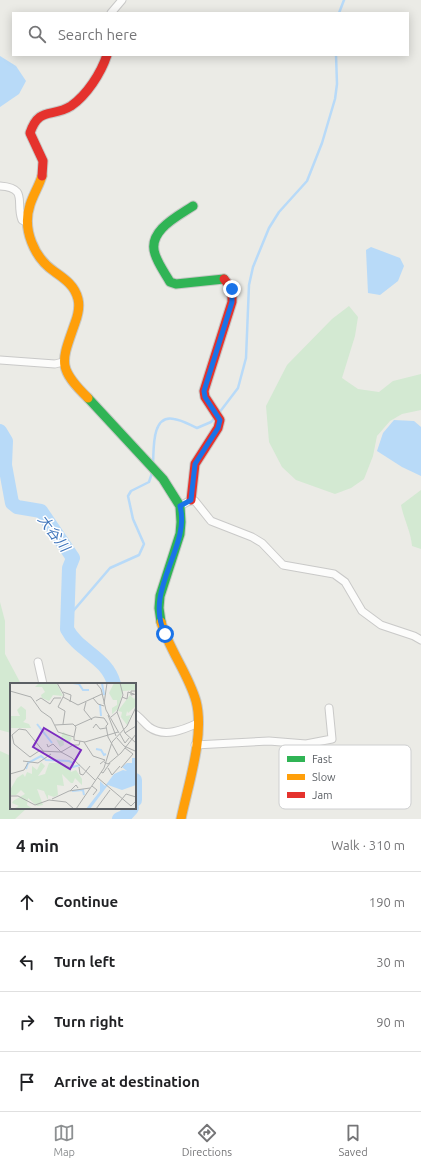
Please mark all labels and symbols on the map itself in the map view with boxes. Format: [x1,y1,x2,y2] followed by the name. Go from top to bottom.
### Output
[223,280,241,298] route end
[35,511,74,556] water label: 大谷川
[156,625,174,643] route start
[10,683,136,809] inset map
[279,745,411,809] legend
[312,753,333,765] text: Fast
[312,771,336,783] text: Slow
[312,789,333,801] text: Jam

